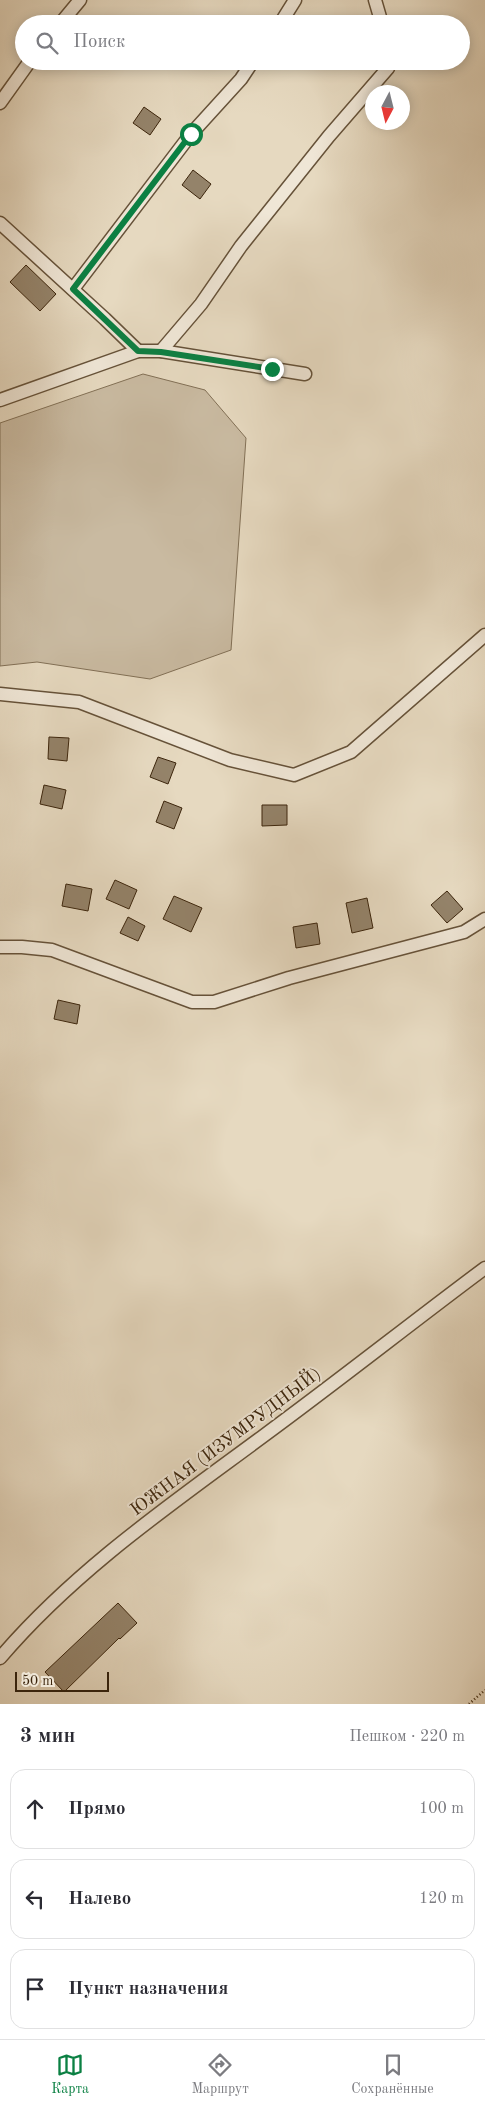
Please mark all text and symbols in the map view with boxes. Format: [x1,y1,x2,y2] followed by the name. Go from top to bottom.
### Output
[15,15,470,70] search box
[33,29,61,57] icon: search
[73,33,125,52] text: Поиск
[365,85,410,130] north arrow
[180,123,203,146] route start
[261,358,284,381] route end
[125,1361,325,1519] street label: ЮЖНАЯ (ИЗУМРУДНЫЙ)
[15,1669,109,1692] scale bar
[22,1674,53,1688] text: 50 m
[20,1726,75,1747] text: 3 мин
[349,1729,465,1745] text: Пешком · 220 m
[21,1795,49,1823] icon: ahead
[68,1800,126,1819] text: Прямо
[419,1801,464,1817] text: 100 m
[21,1885,49,1913] icon: left
[68,1890,131,1909] text: Налево
[419,1891,464,1907] text: 120 m
[21,1975,49,2003] icon: arrive
[68,1980,228,1999] text: Пункт назначения
[51,2051,89,2098] tab: Карта
[191,2051,249,2098] tab: Маршрут
[351,2051,434,2098] tab: Сохранённые

